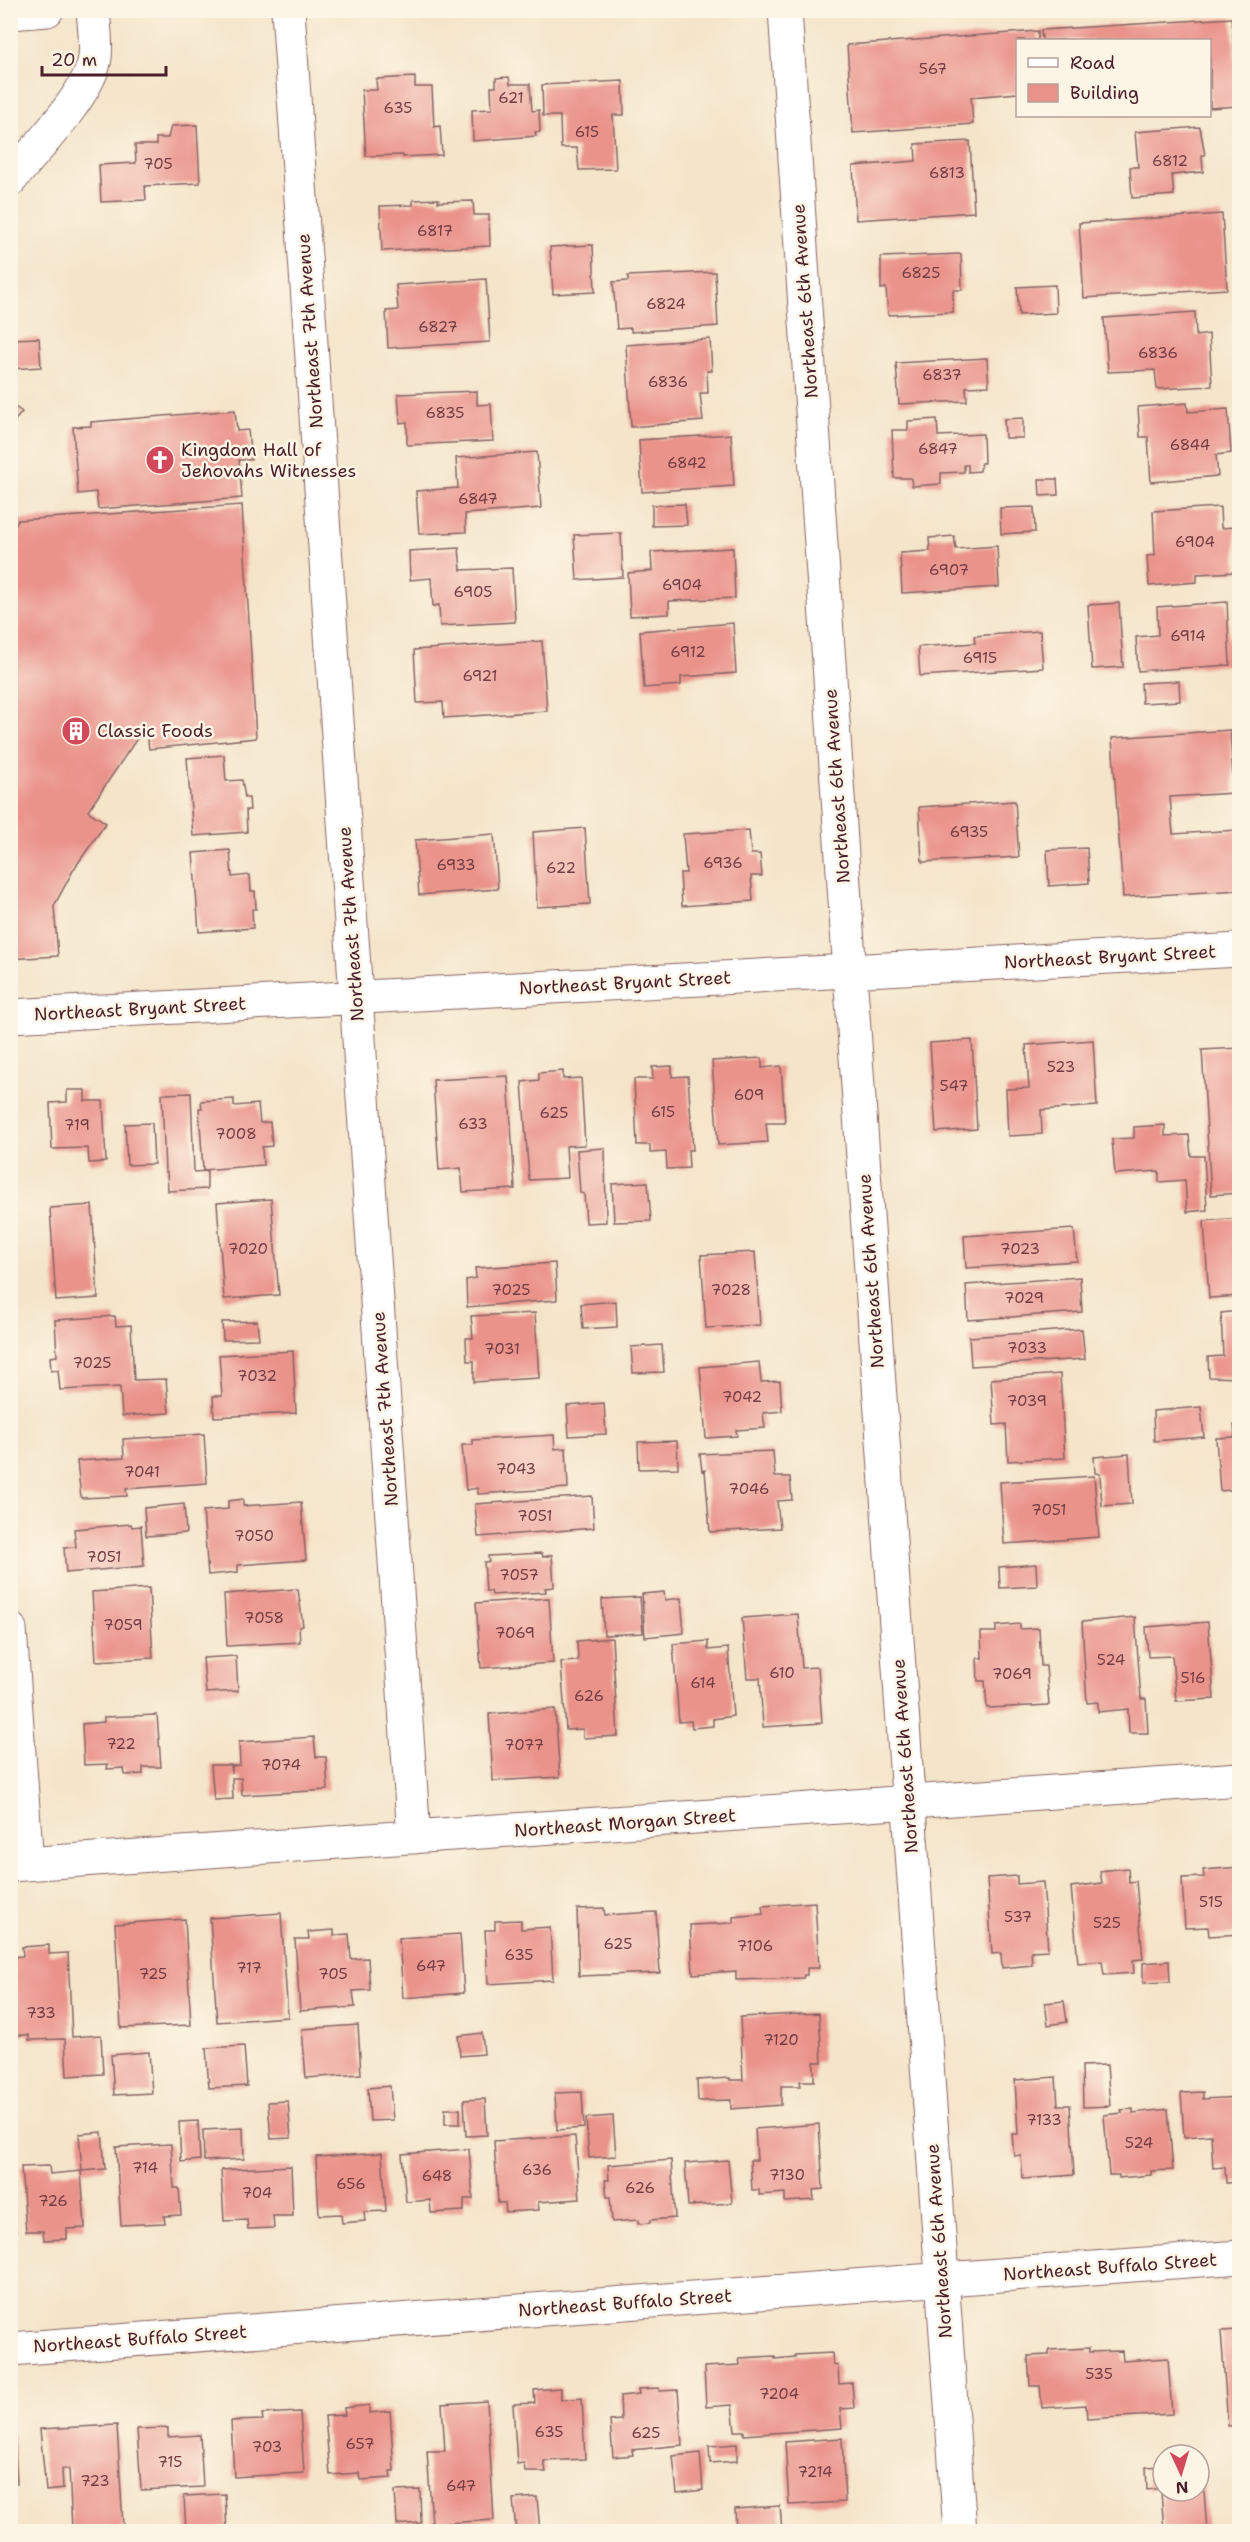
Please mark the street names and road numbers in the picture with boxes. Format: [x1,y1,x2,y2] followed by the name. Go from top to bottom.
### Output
[786,203,824,399] street label: Northeast 6th Avenue
[291,233,329,429] street label: Northeast 7th Avenue
[818,688,856,884] street label: Northeast 6th Avenue
[332,826,370,1022] street label: Northeast 7th Avenue
[1003,939,1217,975] street label: Northeast Bryant Street
[518,965,732,1001] street label: Northeast Bryant Street
[33,991,247,1027] street label: Northeast Bryant Street
[852,1173,890,1369] street label: Northeast 6th Avenue
[366,1311,404,1507] street label: Northeast 7th Avenue
[886,1658,924,1854] street label: Northeast 6th Avenue
[513,1803,737,1843] street label: Northeast Morgan Street
[920,2143,958,2339] street label: Northeast 6th Avenue
[1002,2248,1218,2286] street label: Northeast Buffalo Street
[517,2284,733,2322] street label: Northeast Buffalo Street
[32,2320,248,2358] street label: Northeast Buffalo Street

